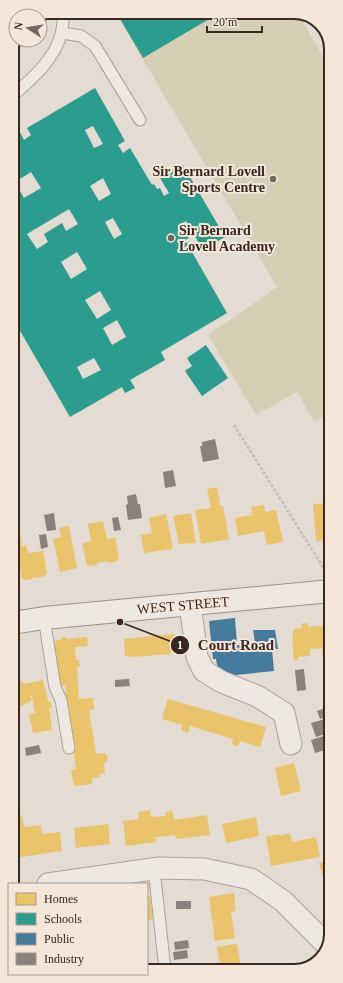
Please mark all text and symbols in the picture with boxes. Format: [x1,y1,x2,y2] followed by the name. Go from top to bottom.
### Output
[8,8,48,48] north arrow
[207,8,262,34] scale bar
[213,15,238,29] text: 20 m
[12,21,25,31] text: N
[152,164,265,195] place label: Sir Bernard Lovell Sports Centre
[268,174,278,184] marker: Sir Bernard Lovell Sports Centre
[179,223,275,254] place label: Sir Bernard Lovell Academy
[166,233,176,243] marker: Sir Bernard Lovell Academy
[136,594,230,617] street label: WEST STREET
[170,631,282,658] callout: Court Road
[198,637,275,653] text: Court Road
[177,638,183,652] text: 1
[8,883,148,975] legend
[44,892,78,906] text: Homes
[44,912,82,926] text: Schools
[44,932,75,946] text: Public
[44,952,84,966] text: Industry

